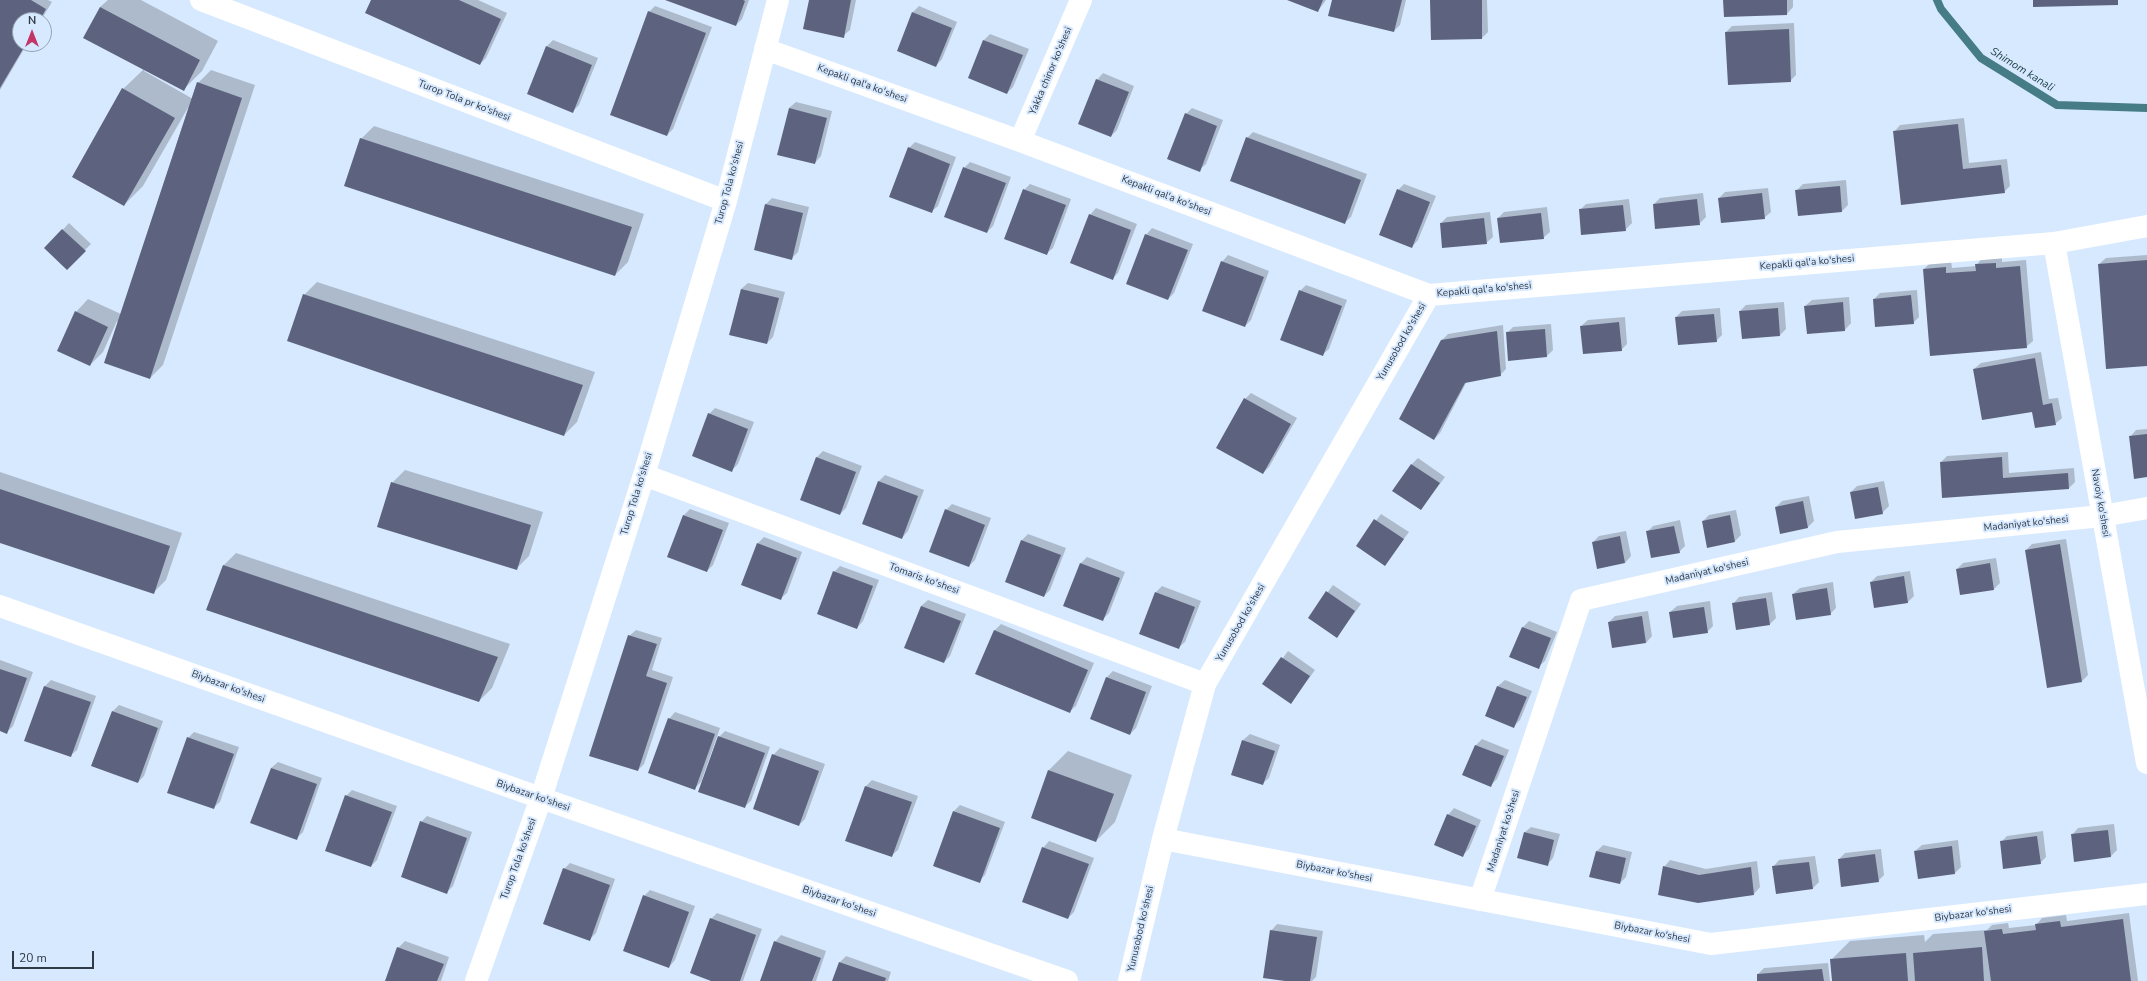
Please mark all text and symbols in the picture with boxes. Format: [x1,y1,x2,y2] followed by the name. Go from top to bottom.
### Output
[12,12,52,52] north arrow
[28,13,36,28] text: N
[1027,25,1075,117] street label: Yakka chinor ko'shesi
[1988,45,2056,95] water label: Shimom kanali
[815,62,909,106] street label: Kepakli qal'a ko'shesi
[416,78,512,124] street label: Turop Tola pr ko'shesi
[713,140,747,226] street label: Turop Tola ko'shesi
[1120,173,1212,219] street label: Kepakli qal'a ko'shesi
[1759,253,1855,273] street label: Kepakli qal'a ko'shesi
[1436,280,1532,300] street label: Kepakli qal'a ko'shesi
[1375,301,1429,383] street label: Yunusobod ko'shesi
[619,451,655,537] street label: Turop Tola ko'shesi
[2088,468,2112,538] street label: Navoiy ko'shesi
[1983,514,2069,534] street label: Madaniyat ko'shesi
[1664,557,1750,587] street label: Madaniyat ko'shesi
[887,561,961,597] street label: Tomaris ko'shesi
[1214,582,1268,664] street label: Yunusobod ko'shesi
[190,668,266,706] street label: Biybazar ko'shesi
[495,778,571,814] street label: Biybazar ko'shesi
[1485,789,1523,873] street label: Madaniyat ko'shesi
[499,817,539,901] street label: Turop Tola ko'shesi
[1295,859,1373,885] street label: Biybazar ko'shesi
[801,884,877,920] street label: Biybazar ko'shesi
[1125,885,1157,973] street label: Yunusobod ko'shesi
[1934,903,2012,925] street label: Biybazar ko'shesi
[1613,920,1691,946] street label: Biybazar ko'shesi
[14,943,96,969] scale bar
[19,950,47,966] text: 20 m

